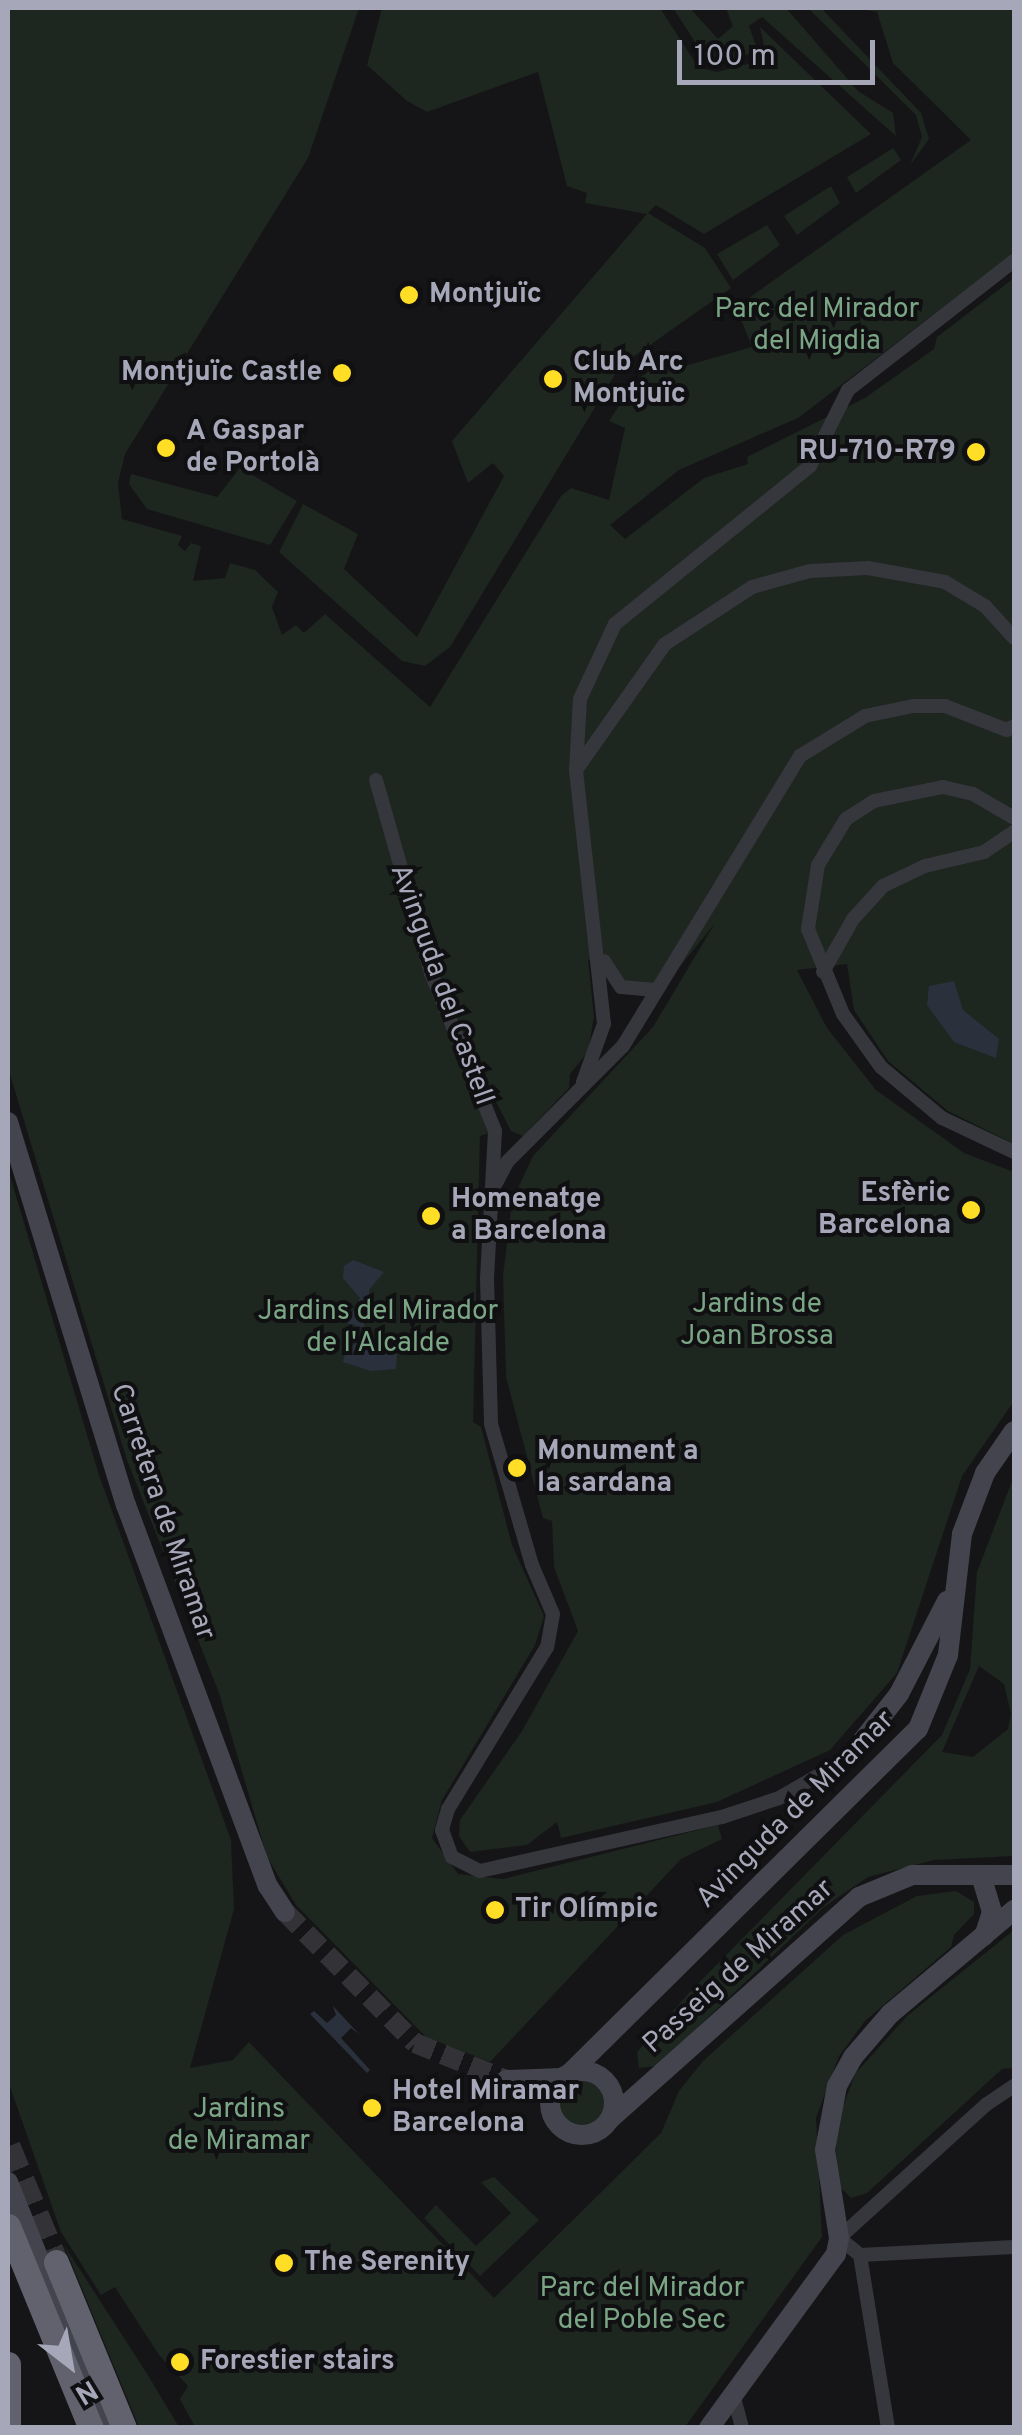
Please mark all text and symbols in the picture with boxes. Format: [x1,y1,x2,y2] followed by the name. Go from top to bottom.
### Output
[682,20,880,82] scale bar
[694,39,776,76] text: 100 m
[429,278,542,312] place label: Montjuïc
[398,284,420,306] marker: Montjuïc
[715,293,919,359] park label: Parc del Mirador del Migdia
[573,346,686,412] place label: Club Arc Montjuïc
[121,356,322,390] place label: Montjuïc Castle
[331,362,353,384] marker: Montjuïc Castle
[542,368,564,390] marker: Club Arc Montjuïc
[186,415,320,481] place label: A Gaspar de Portolà
[799,435,956,469] place label: RU-710-R79
[155,437,177,459] marker: A Gaspar de Portolà
[965,441,987,463] marker: RU-710-R79
[382,860,500,1110] street label: Avinguda del Castell
[818,1177,951,1243] place label: Esfèric Barcelona
[451,1183,606,1249] place label: Homenatge a Barcelona
[960,1199,982,1221] marker: Esfèric Barcelona
[420,1205,442,1227] marker: Homenatge a Barcelona
[680,1288,834,1354] park label: Jardins de Joan Brossa
[258,1295,498,1361] park label: Jardins del Mirador de l'Alcalde
[102,1380,222,1644] street label: Carretera de Miramar
[537,1435,699,1501] place label: Monument a la sardana
[506,1457,528,1479] marker: Monument a la sardana
[690,1704,902,1916] street label: Avinguda de Miramar
[637,1873,841,2061] street label: Passeig de Miramar
[515,1893,659,1927] place label: Tir Olímpic
[484,1899,506,1921] marker: Tir Olímpic
[392,2075,579,2141] place label: Hotel Miramar Barcelona
[168,2093,310,2159] park label: Jardins de Miramar
[361,2097,383,2119] marker: Hotel Miramar Barcelona
[304,2246,470,2280] place label: The Serenity
[273,2252,295,2274] marker: The Serenity
[540,2272,744,2338] park label: Parc del Mirador del Poble Sec
[20,2315,120,2415] north arrow
[200,2345,395,2379] place label: Forestier stairs
[169,2351,191,2373] marker: Forestier stairs
[68,2370,103,2411] text: N

